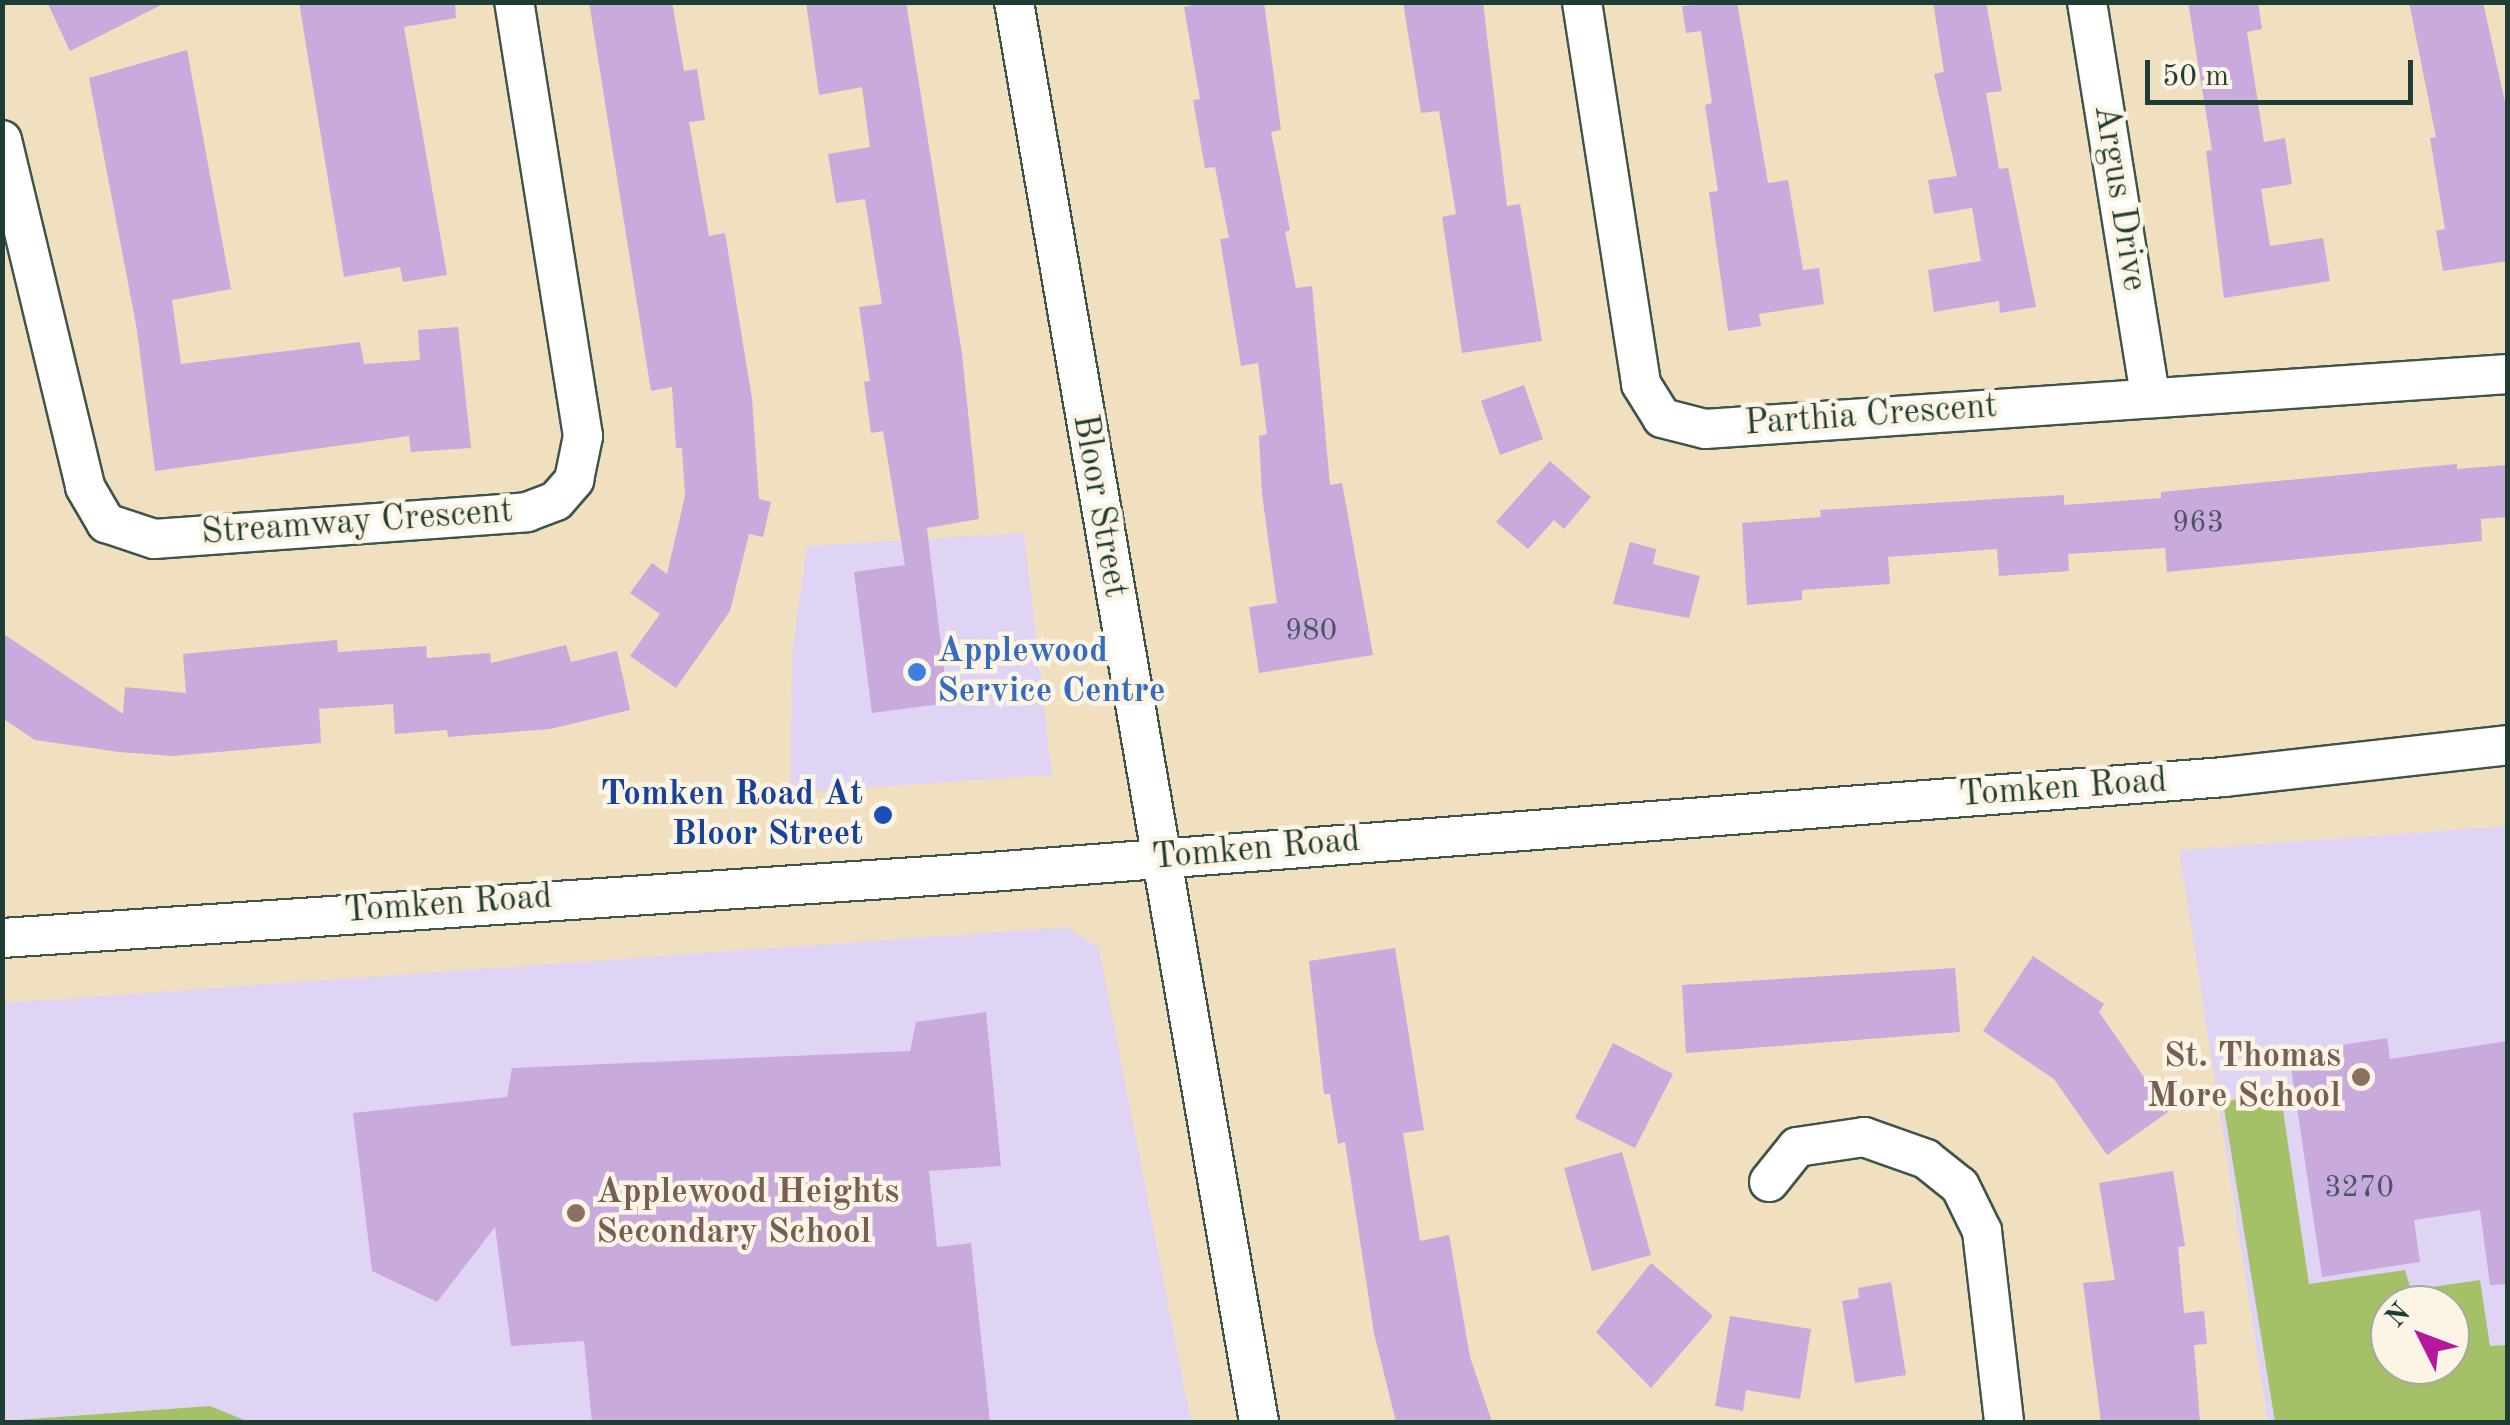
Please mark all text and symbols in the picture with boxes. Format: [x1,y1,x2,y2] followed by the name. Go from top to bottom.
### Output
[2150,40,2418,102] scale bar
[2162,62,2229,92] text: 50 m
[2084,102,2154,294] street label: Argus Drive
[1743,386,1999,446] street label: Parthia Crescent
[1062,411,1136,601] street label: Bloor Street
[200,491,514,555] street label: Streamway Crescent
[2172,505,2224,541] house number: 963
[1285,613,1337,649] house number: 980
[937,631,1166,713] place label: Applewood Service Centre
[906,661,928,683] marker: Applewood Service Centre
[1957,761,2169,817] street label: Tomken Road
[600,774,863,856] place label: Tomken Road At Bloor Street
[872,804,894,826] marker: Tomken Road At Bloor Street
[1150,820,1362,880] street label: Tomken Road
[342,877,554,933] street label: Tomken Road
[2147,1036,2341,1118] place label: St. Thomas More School
[2350,1066,2372,1088] marker: St. Thomas More School
[2324,1170,2394,1206] house number: 3270
[596,1172,899,1254] place label: Applewood Heights Secondary School
[565,1202,587,1224] marker: Applewood Heights Secondary School
[2370,1285,2470,1385] north arrow
[2382,1299,2417,1334] text: N

